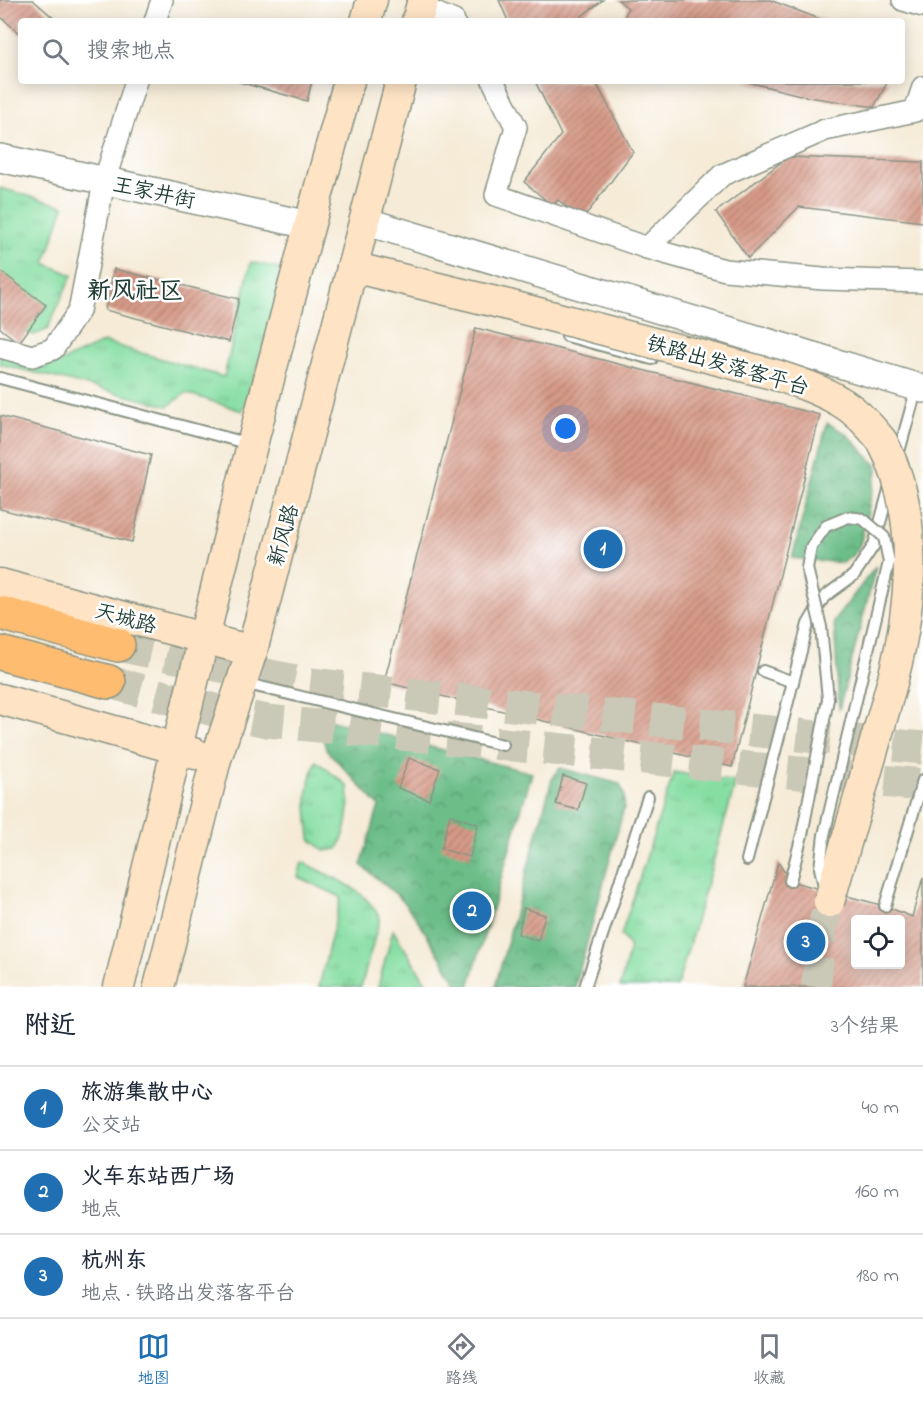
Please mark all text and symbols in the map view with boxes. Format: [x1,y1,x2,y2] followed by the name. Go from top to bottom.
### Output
[18,18,905,84] search box
[39,35,72,68] icon: search
[87,36,175,68] text: 搜索地点
[109,171,198,217] street label: 王家井街
[87,275,183,310] district label: 新风社区
[643,329,812,404] street label: 铁路出发落客平台
[551,414,580,443] your location
[262,501,308,570] street label: 新风路
[584,526,622,572] pin: 1
[91,597,160,643] street label: 天城路
[452,888,492,934] pin: 2
[851,915,905,969] map controls
[851,915,905,969] button: locate
[786,920,826,964] pin: 3
[24,1008,76,1046] text: 附近
[831,1013,899,1042] text: 3个结果
[81,1078,213,1110] text: 旅游集散中心
[40,1094,47,1123] text: 1
[862,1094,899,1123] text: 40 m
[81,1112,141,1141] text: 公交站
[81,1162,235,1194] text: 火车东站西广场
[39,1178,48,1207] text: 2
[855,1178,899,1207] text: 160 m
[81,1196,121,1225] text: 地点
[81,1246,147,1278] text: 杭州东
[39,1262,48,1291] text: 3
[856,1262,899,1291] text: 180 m
[81,1280,295,1309] text: 地点 · 铁路出发落客平台
[137,1330,170,1391] tab: 地图
[445,1330,478,1391] tab: 路线
[753,1330,786,1391] tab: 收藏

